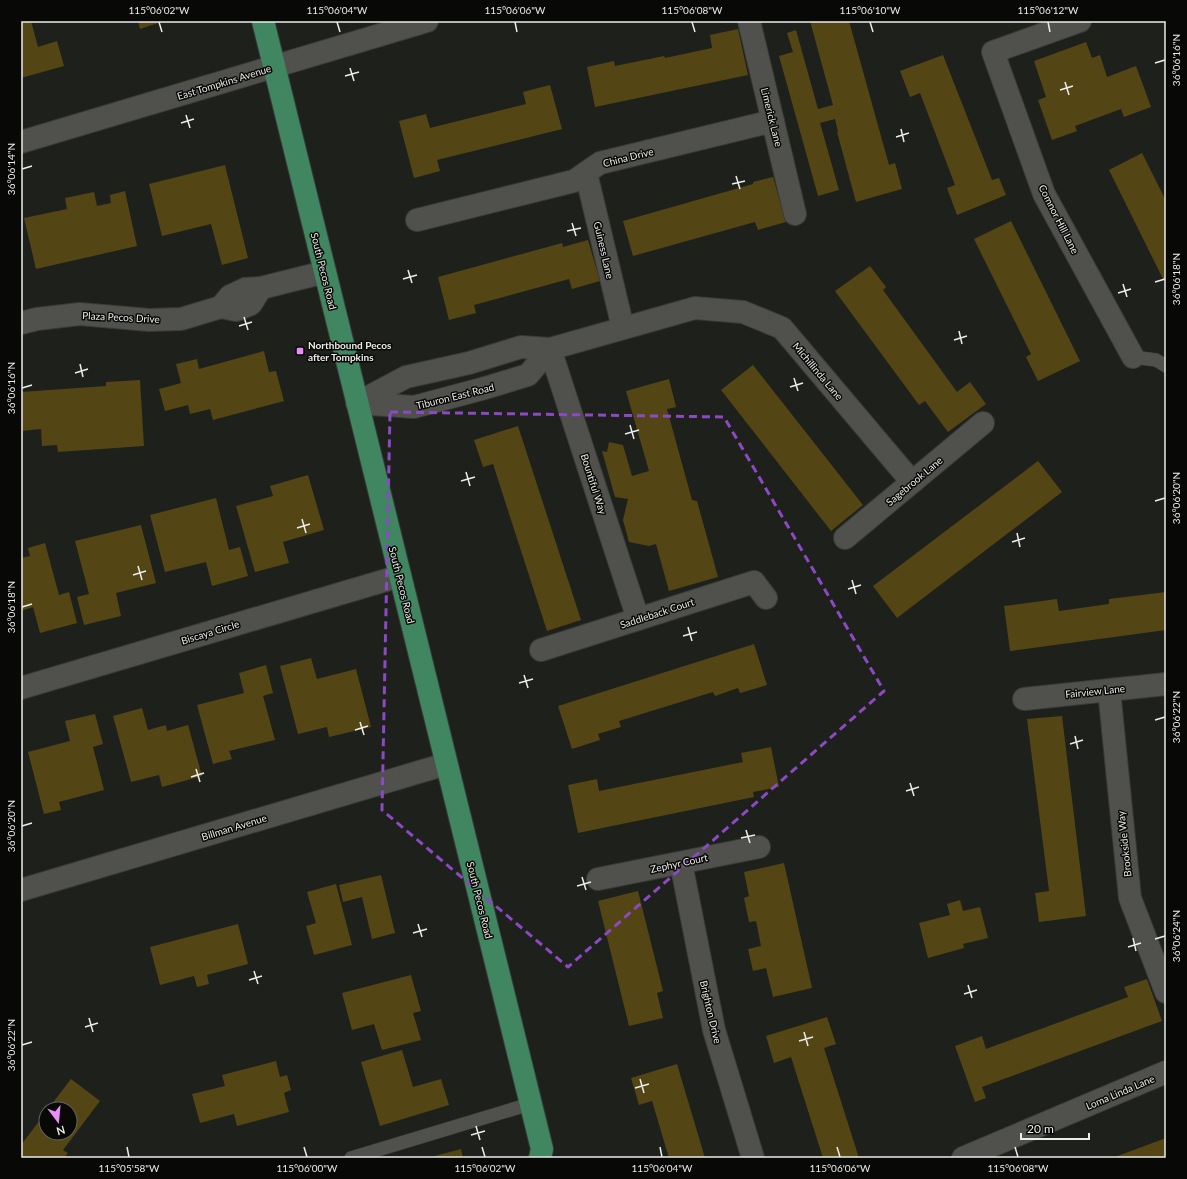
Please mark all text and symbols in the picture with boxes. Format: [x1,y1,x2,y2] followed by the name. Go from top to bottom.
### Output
[129,4,190,16] text: 115°06'02"W
[307,4,368,16] text: 115°06'04"W
[485,4,546,16] text: 115°06'06"W
[662,4,723,16] text: 115°06'08"W
[840,4,901,16] text: 115°06'10"W
[1018,4,1079,16] text: 115°06'12"W
[1170,34,1182,86] text: 36°06'16"N
[175,62,273,102] street label: East Tompkins Avenue
[759,86,785,148] street label: Limerick Lane
[5,143,17,195] text: 36°06'14"N
[602,145,654,169] street label: China Drive
[1036,182,1082,256] street label: Comnor Hill Lane
[592,220,616,280] street label: Guiness Lane
[309,231,339,311] street label: South Pecos Road
[1170,253,1182,305] text: 36°06'18"N
[82,309,160,325] street label: Plaza Pecos Drive
[308,339,392,363] place label: Northbound Pecos after Tompkins
[791,340,845,402] street label: Michillinda Lane
[295,346,305,356] marker: Northbound Pecos after Tompkins
[5,362,17,414] text: 36°06'16"N
[415,380,495,412] street label: Tiburon East Road
[579,452,610,517] street label: Bountiful Way
[883,454,945,508] street label: Sagebrook Lane
[1170,472,1182,524] text: 36°06'20"N
[387,545,417,625] street label: South Pecos Road
[5,581,17,633] text: 36°06'18"N
[618,595,696,631] street label: Saddleback Court
[179,617,241,647] street label: Biscaya Circle
[1065,682,1125,700] street label: Fairview Lane
[1170,691,1182,743] text: 36°06'22"N
[5,800,17,852] text: 36°06'20"N
[1114,810,1133,877] street label: Brookside Way
[200,811,268,843] street label: Billman Avenue
[649,851,709,875] street label: Zephyr Court
[465,860,495,940] street label: South Pecos Road
[1170,910,1182,962] text: 36°06'24"N
[698,979,724,1045] street label: Brighton Drive
[5,1019,17,1071] text: 36°06'22"N
[1084,1072,1156,1112] street label: Loma Linda Lane
[38,1101,78,1141] north arrow
[1021,1115,1089,1141] scale bar
[1027,1121,1054,1136] text: 20 m
[55,1124,67,1139] text: N
[99,1162,160,1174] text: 115°05'58"W
[277,1162,338,1174] text: 115°06'00"W
[455,1162,516,1174] text: 115°06'02"W
[632,1162,693,1174] text: 115°06'04"W
[810,1162,871,1174] text: 115°06'06"W
[988,1162,1049,1174] text: 115°06'08"W

